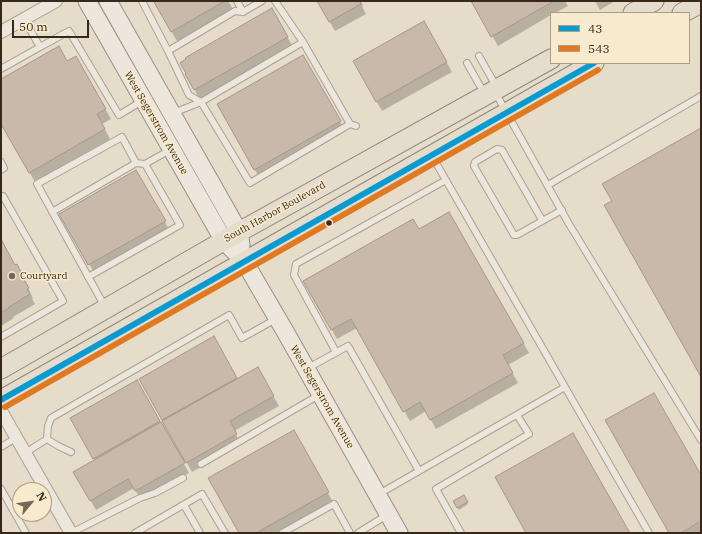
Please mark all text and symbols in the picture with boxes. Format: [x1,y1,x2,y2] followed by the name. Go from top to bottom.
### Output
[14,12,91,38] scale bar
[550,12,690,64] legend
[19,19,48,34] text: 50 m
[588,21,602,36] text: 43
[588,41,610,56] text: 543
[122,69,190,177] street label: West Segerstrom Avenue
[222,179,328,245] street label: South Harbor Boulevard
[324,218,334,228] unlabelled marker
[20,270,67,282] place label: Courtyard
[7,271,17,281] marker: Courtyard
[288,343,356,451] street label: West Segerstrom Avenue
[12,482,52,522] north arrow
[33,489,50,504] text: N

